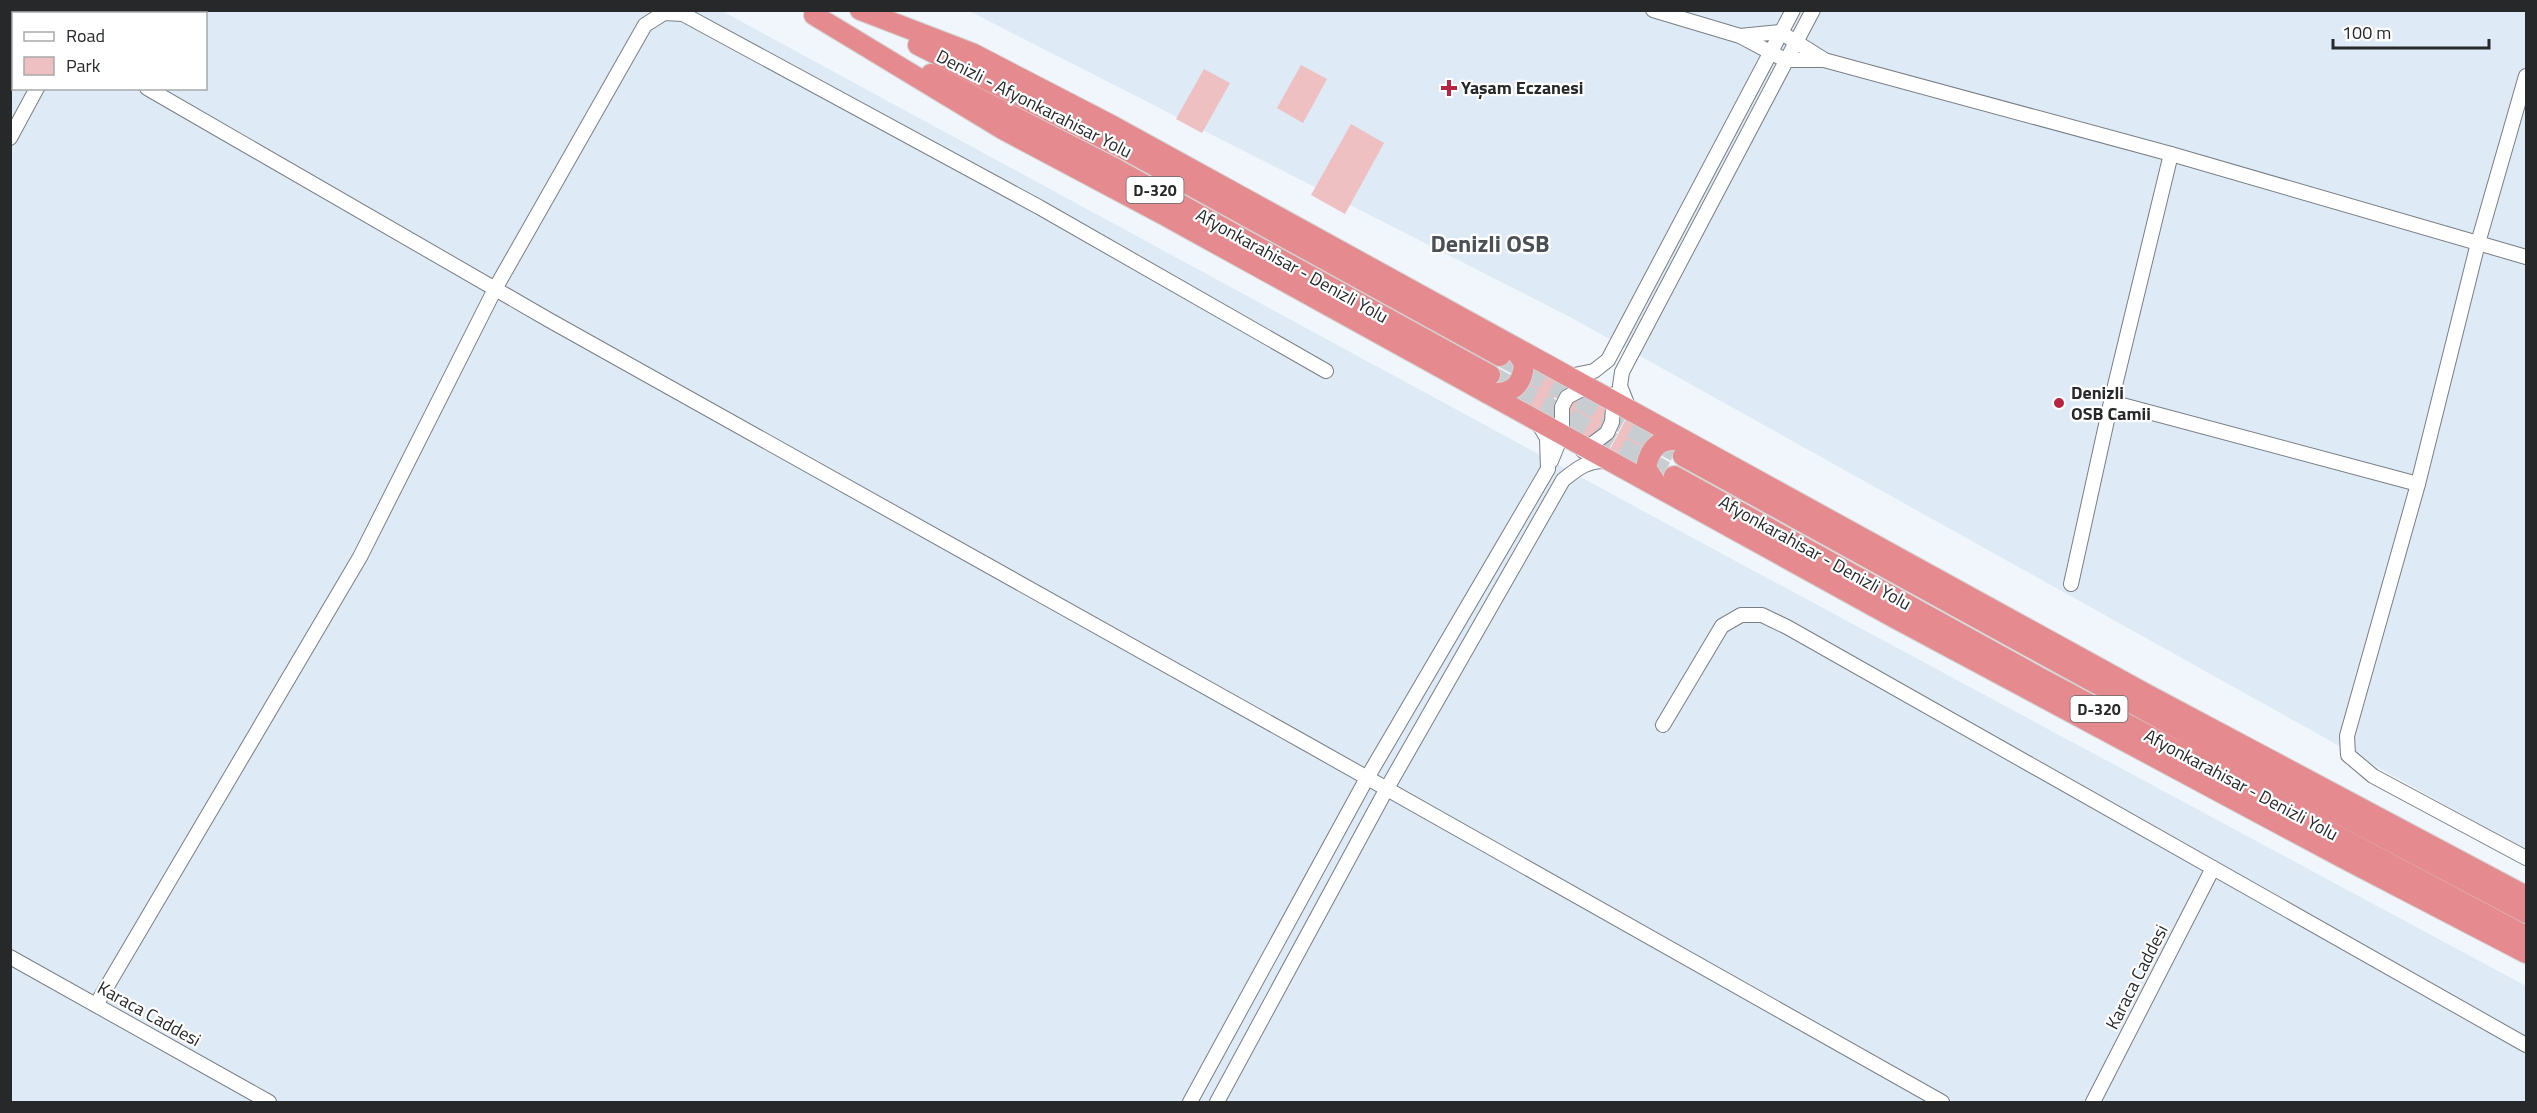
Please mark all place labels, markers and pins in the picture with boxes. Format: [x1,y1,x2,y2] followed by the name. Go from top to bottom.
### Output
[1461,74,1583,101] place label: Yaşam Eczanesi
[1442,81,1456,95] marker: Yaşam Eczanesi
[2071,379,2151,427] place label: Denizli OSB Camii
[2052,396,2066,410] marker: Denizli OSB Camii

